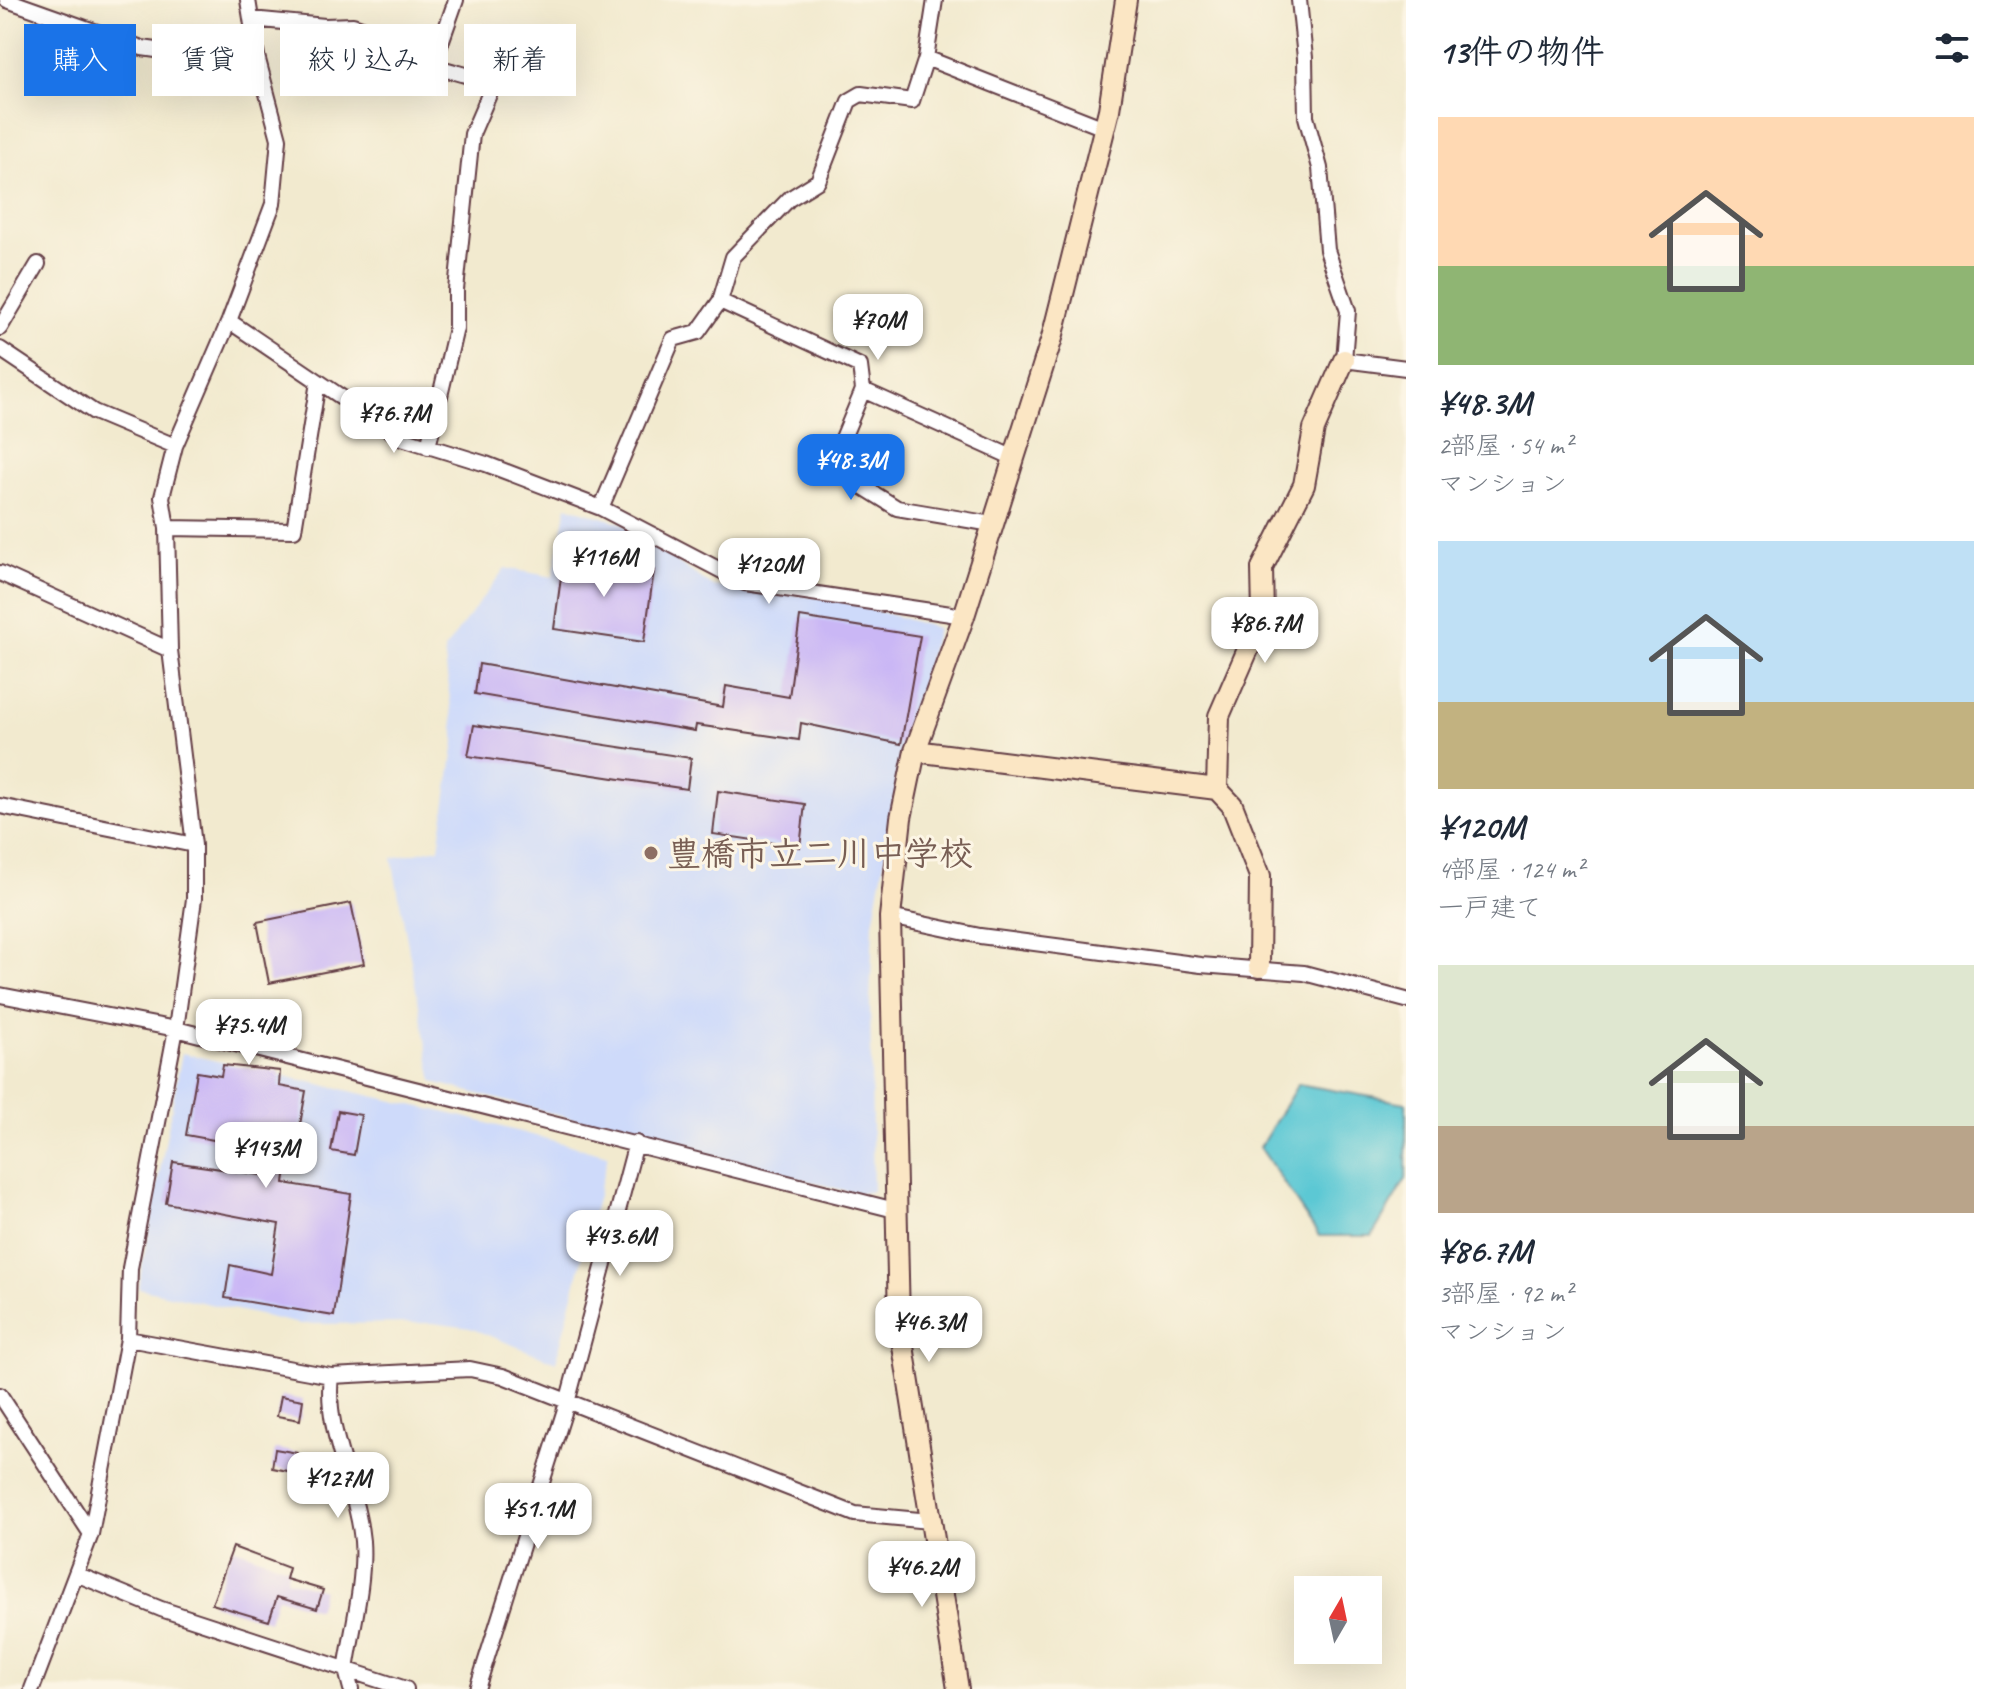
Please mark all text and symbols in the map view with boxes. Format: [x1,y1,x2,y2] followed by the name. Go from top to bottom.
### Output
[24,24,136,96] chip: 購入
[152,24,264,96] chip: 賃貸
[280,24,448,96] chip: 絞り込み
[464,24,576,96] chip: 新着
[1930,26,1974,70] icon: filters
[1438,30,1605,73] text: 13件の物件
[1634,169,1778,313] icon: home
[831,294,925,362] pin: ¥70M
[851,303,905,336] text: ¥70M
[1438,381,1531,424] text: ¥48.3M
[329,387,459,455] pin: ¥76.7M
[358,396,430,429] text: ¥76.7M
[1438,429,1572,462] text: 2部屋 · 54 m²
[786,434,916,502] pin: ¥48.3M
[816,443,886,476] text: ¥48.3M
[1438,467,1567,500] text: マンション
[548,531,660,599] pin: ¥116M
[713,538,825,606] pin: ¥120M
[571,540,637,573] text: ¥116M
[736,547,802,580] text: ¥120M
[1634,593,1778,737] icon: home
[1200,597,1330,665] pin: ¥86.7M
[1229,606,1301,639] text: ¥86.7M
[1438,805,1524,848] text: ¥120M
[667,832,973,875] place label: 豊橋市立二川中学校
[642,844,660,862] marker: 豊橋市立二川中学校
[1438,853,1583,886] text: 4部屋 · 124 m²
[1438,891,1542,924] text: 一戸建て
[184,999,314,1067] pin: ¥75.4M
[214,1008,284,1041] text: ¥75.4M
[1634,1017,1778,1161] icon: home
[210,1122,322,1190] pin: ¥143M
[233,1131,299,1164] text: ¥143M
[555,1210,685,1278] pin: ¥43.6M
[584,1219,656,1252] text: ¥43.6M
[1438,1229,1531,1272] text: ¥86.7M
[1438,1277,1572,1310] text: 3部屋 · 92 m²
[864,1296,994,1364] pin: ¥46.3M
[893,1305,965,1338] text: ¥46.3M
[1438,1315,1567,1348] text: マンション
[282,1452,394,1520] pin: ¥127M
[305,1461,371,1494] text: ¥127M
[473,1483,603,1551] pin: ¥51.1M
[503,1492,573,1525] text: ¥51.1M
[857,1541,987,1609] pin: ¥46.2M
[886,1550,958,1583] text: ¥46.2M
[1294,1576,1382,1664] north arrow
[1294,1576,1382,1664] map controls

